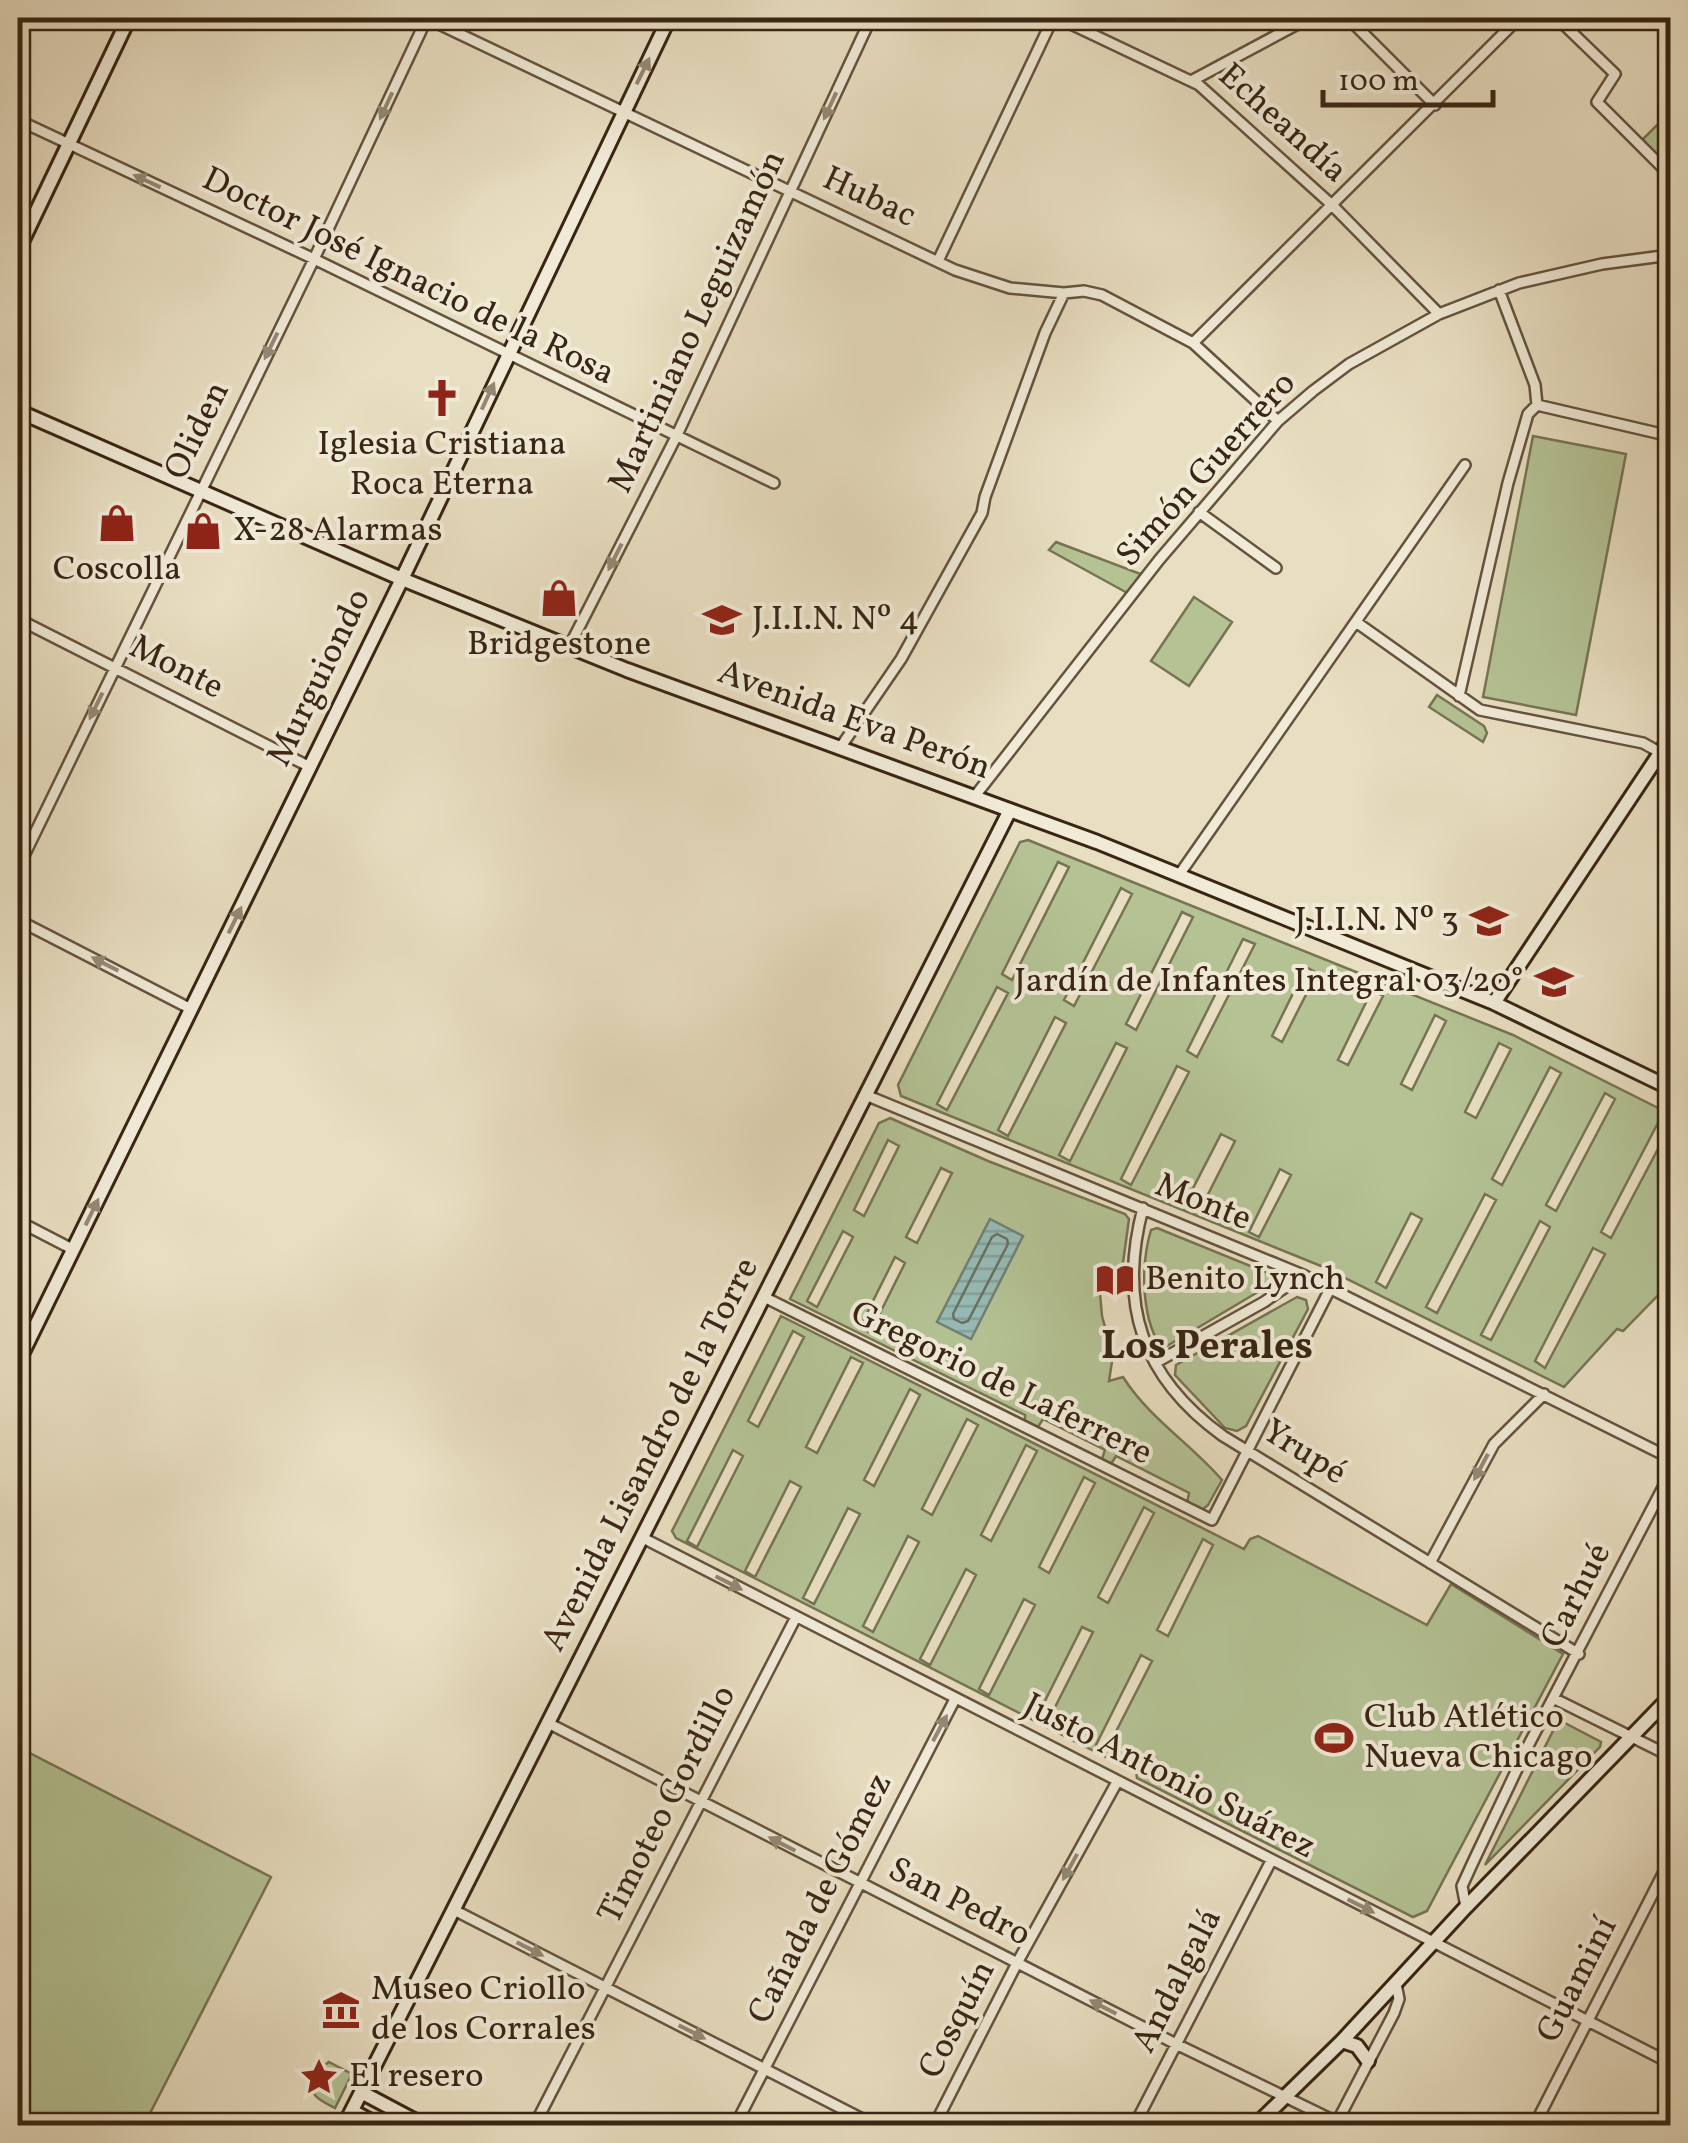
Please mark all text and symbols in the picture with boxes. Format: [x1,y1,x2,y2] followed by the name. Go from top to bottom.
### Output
[1323,45,1493,107] scale bar
[1207,53,1357,195] street label: Echeandía
[635,56,652,85] one-way arrow
[1338,61,1419,103] text: 100 m
[822,91,838,121] one-way arrow
[377,92,394,121] one-way arrow
[597,143,799,501] street label: Martiniano Leguizamón
[814,155,924,241] street label: Hubac
[194,156,622,398] street label: Doctor José Ignacio de la Rosa
[132,173,161,190] one-way arrow
[262,332,279,361] one-way arrow
[1106,362,1308,578] street label: Simón Guerrero
[154,374,242,488] street label: Oliden
[421,377,463,419] church icon: Iglesia Cristiana Roca Eterna
[479,381,496,410] one-way arrow
[318,421,566,509] place label: Iglesia Cristiana Roca Eterna
[96,502,138,544] shop icon: Coscolla
[233,507,442,555] place label: X-28 Alarmas
[182,510,224,552] shop icon: X-28 Alarmas
[607,543,624,572] one-way arrow
[53,546,181,594] place label: Coscolla
[538,577,580,619] shop icon: Bridgestone
[256,581,384,775] street label: Murguiondo
[752,596,919,644] place label: J.I.I.N. Nº 4
[701,599,743,641] school or university icon: J.I.I.N. Nº 4
[467,621,651,669] place label: Bridgestone
[121,624,231,712] street label: Monte
[711,649,997,793] street label: Avenida Eva Perón
[88,692,105,721] one-way arrow
[1295,897,1459,945] place label: J.I.I.N. Nº 3
[1468,900,1510,942] school or university icon: J.I.I.N. Nº 3
[226,905,243,934] one-way arrow
[90,956,119,973] one-way arrow
[1014,958,1524,1006] place label: Jardín de Infantes Integral 03/20°
[1533,961,1575,1003] school or university icon: Jardín de Infantes Integral 03/20°
[1148,1162,1258,1244] street label: Monte
[84,1198,101,1227] one-way arrow
[531,1250,771,1660] street label: Avenida Lisandro de la Torre
[1145,1256,1345,1304] place label: Benito Lynch
[1094,1259,1136,1301] library icon: Benito Lynch
[842,1290,1160,1478] street label: Gregorio de Laferrere
[1101,1320,1313,1376] district label: Los Perales
[1253,1409,1355,1497] street label: Yrupé
[1473,1453,1490,1482] one-way arrow
[1530,1535,1624,1657] street label: Carhué
[715,1574,744,1591] one-way arrow
[587,1678,749,1932] street label: Timoteo Gordillo
[1015,1682,1323,1872] street label: Justo Antonio Suárez
[1364,1694,1593,1782] place label: Club Atlético Nueva Chicago
[931,1713,948,1742] one-way arrow
[1313,1717,1355,1759] sports icon: Club Atlético Nueva Chicago
[737,1765,905,2033] street label: Cañada de Gómez
[767,1836,796,1853] one-way arrow
[880,1847,1038,1959] street label: San Pedro
[1062,1853,1079,1881] one-way arrow
[1347,1897,1376,1914] one-way arrow
[1121,1900,1235,2062] street label: Andalgalá
[1526,1908,1630,2051] street label: Guaminí
[515,1940,544,1957] one-way arrow
[908,1953,1008,2087] street label: Cosquín
[371,1966,596,2054] place label: Museo Criollo de los Corrales
[320,1989,362,2031] museum icon: Museo Criollo de los Corrales
[1088,1999,1117,2016] one-way arrow
[678,2023,707,2040] one-way arrow
[349,2053,484,2101] place label: El resero
[298,2056,340,2098] place icon: El resero

